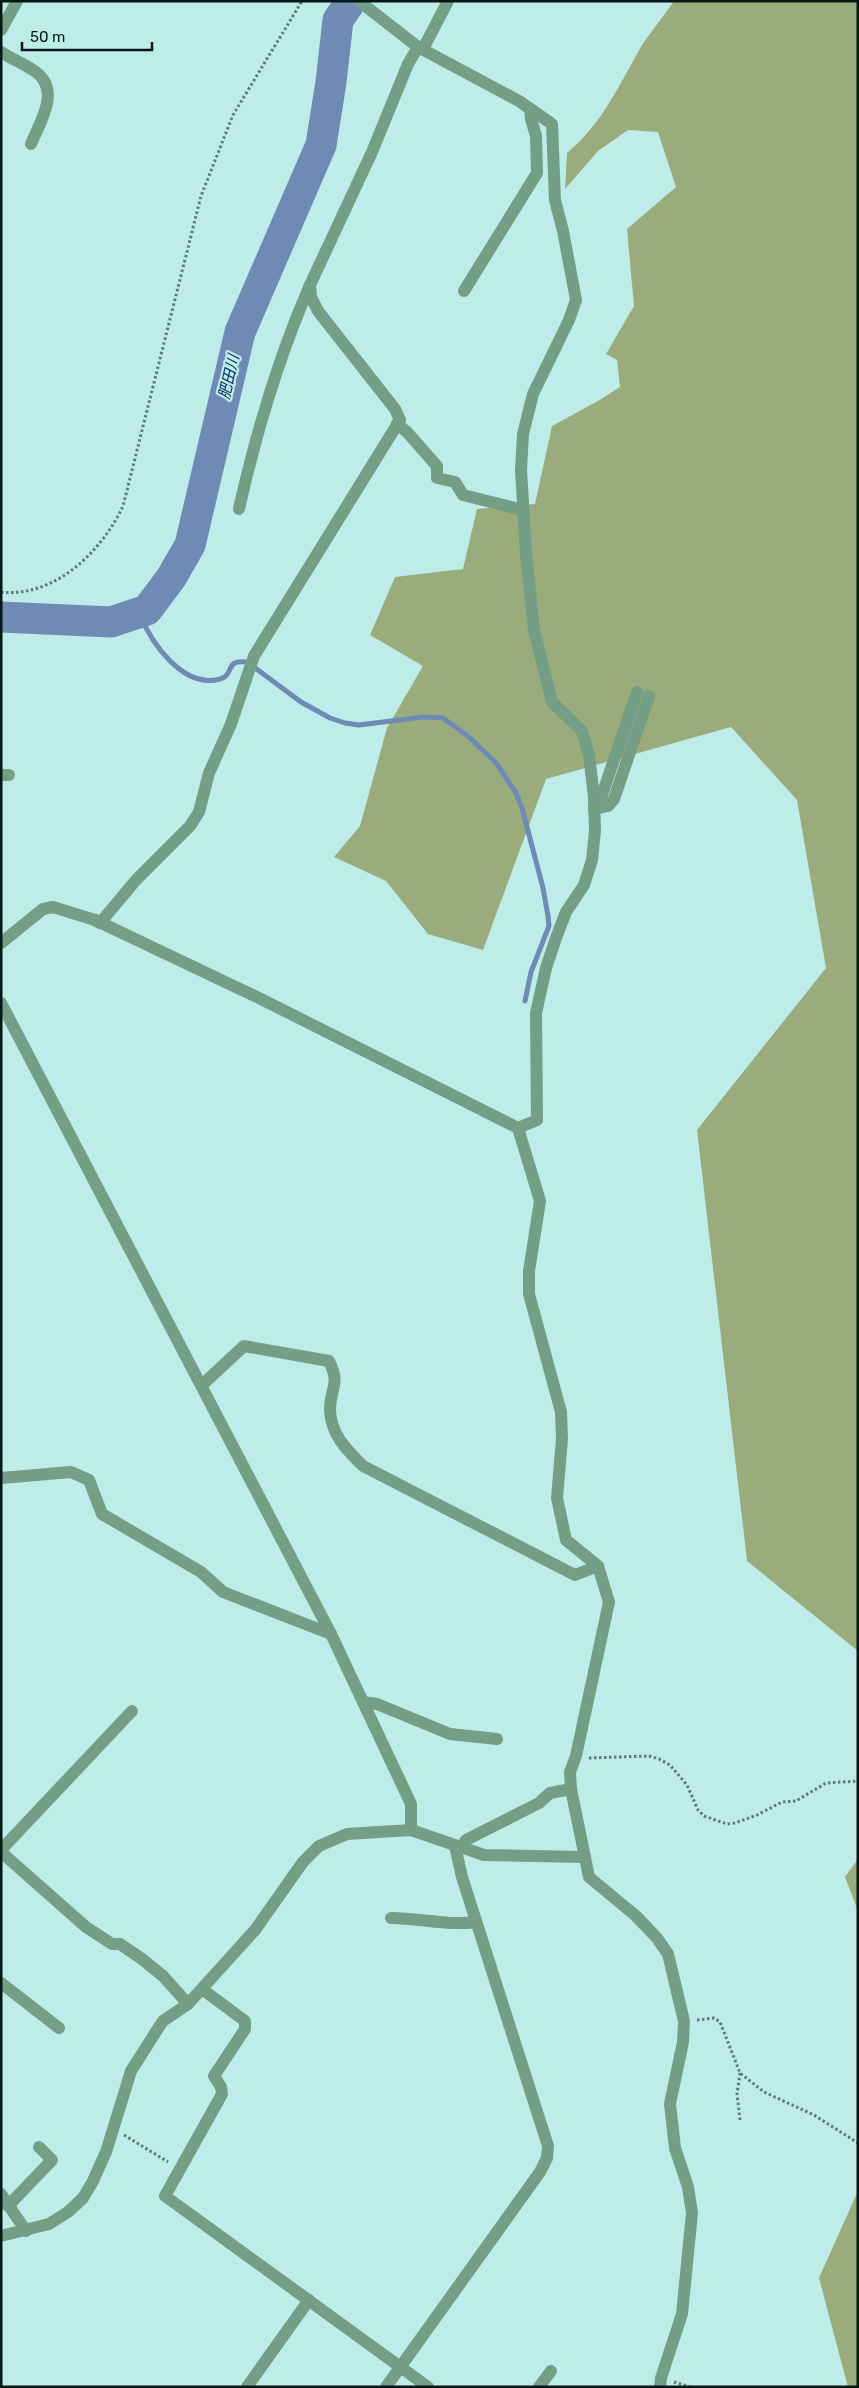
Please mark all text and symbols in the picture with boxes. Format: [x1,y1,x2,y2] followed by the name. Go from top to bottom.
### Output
[22,20,152,52] scale bar
[30,28,65,46] text: 50 m
[215,351,243,401] water label: 肥田川

